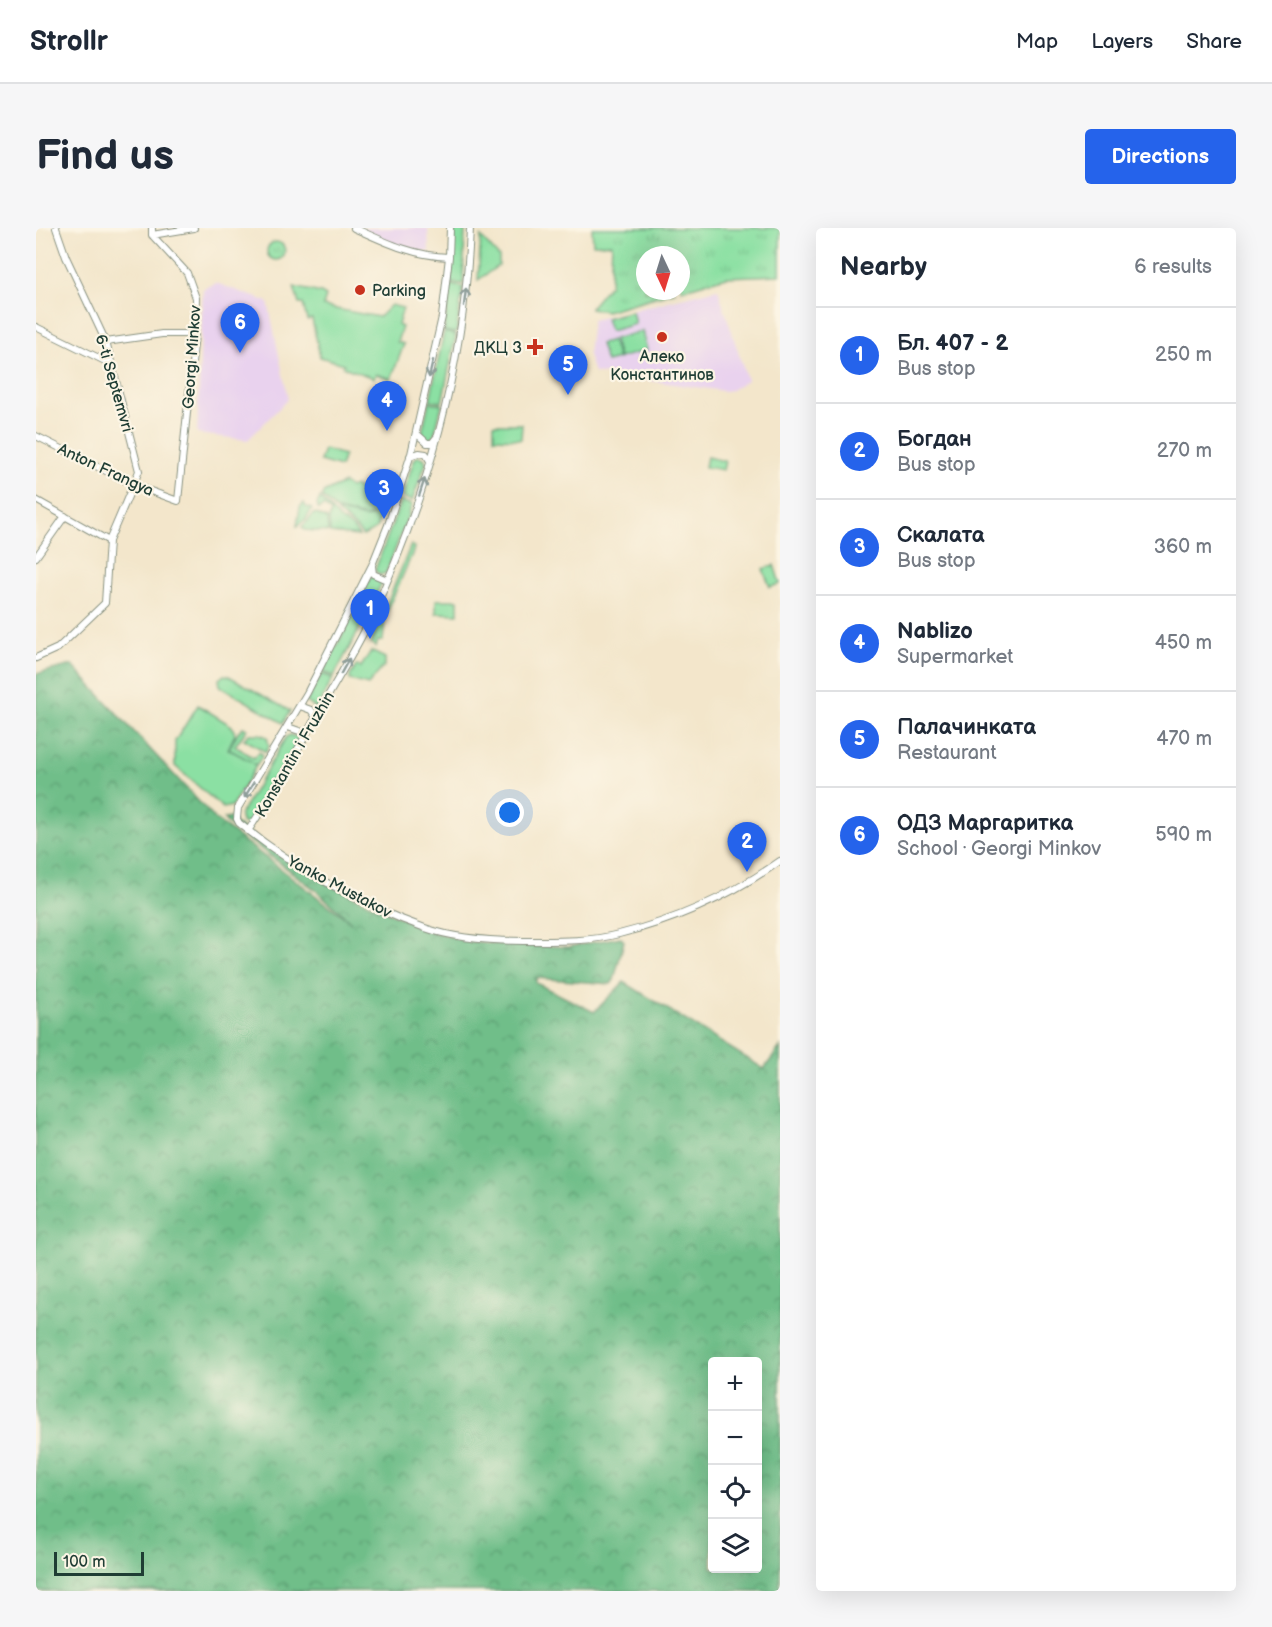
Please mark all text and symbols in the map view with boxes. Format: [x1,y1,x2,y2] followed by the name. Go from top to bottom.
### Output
[30,25,108,58] text: Strollr
[1016,29,1058,54] text: Map
[1091,29,1153,54] text: Layers
[1186,29,1242,54] text: Share
[1085,129,1236,184] button: Directions
[36,131,174,182] text: Find us
[636,246,690,300] north arrow
[840,252,927,283] text: Nearby
[1134,255,1212,279] text: 6 results
[372,282,426,301] place label: Parking
[353,283,367,297] marker: Parking
[460,288,471,308] one-way arrow
[179,304,206,410] street label: Georgi Minkov
[220,304,260,353] pin: 6
[655,330,669,344] marker: Алеко Константинов
[897,330,1008,357] text: Бл. 407 - 2
[91,332,137,435] street label: 6-ti Septemvri
[526,338,544,356] marker: ДКЦ 3
[474,339,522,358] place label: ДКЦ 3
[855,343,864,367] text: 1
[1155,343,1212,367] text: 250 m
[548,346,588,395] pin: 5
[610,348,714,385] place label: Алеко Константинов
[897,357,976,381] text: Bus stop
[424,359,436,378] one-way arrow
[368,382,406,431] pin: 4
[897,426,972,453] text: Богдан
[854,439,865,463] text: 2
[1157,439,1212,463] text: 270 m
[54,440,156,501] street label: Anton Frangya
[897,453,976,477] text: Bus stop
[364,470,404,519] pin: 3
[417,478,428,497] one-way arrow
[897,522,985,549] text: Скалата
[854,535,865,559] text: 3
[1154,535,1212,559] text: 360 m
[897,549,976,573] text: Bus stop
[350,590,390,639] pin: 1
[897,618,973,645] text: Nablizo
[854,631,865,655] text: 4
[1155,631,1212,655] text: 450 m
[897,645,1013,669] text: Supermarket
[339,658,351,675] one-way arrow
[252,688,339,821] street label: Konstantin i Fruzhin
[897,714,1036,741] text: Палачинката
[854,727,865,751] text: 5
[1156,727,1212,751] text: 470 m
[897,741,997,765] text: Restaurant
[242,781,254,798] one-way arrow
[495,798,524,827] your location
[897,810,1073,837] text: ОДЗ Маргаритка
[728,822,766,872] pin: 2
[853,823,866,847] text: 6
[1155,823,1212,847] text: 590 m
[897,837,1101,861] text: School · Georgi Minkov
[283,851,395,923] street label: Yanko Mustakov
[708,1357,762,1573] map controls
[708,1357,762,1411] button: +
[708,1411,762,1465] button: −
[708,1465,762,1519] button: locate
[708,1519,762,1573] button: layers
[54,1549,144,1576] scale bar
[63,1553,106,1572] text: 100 m

